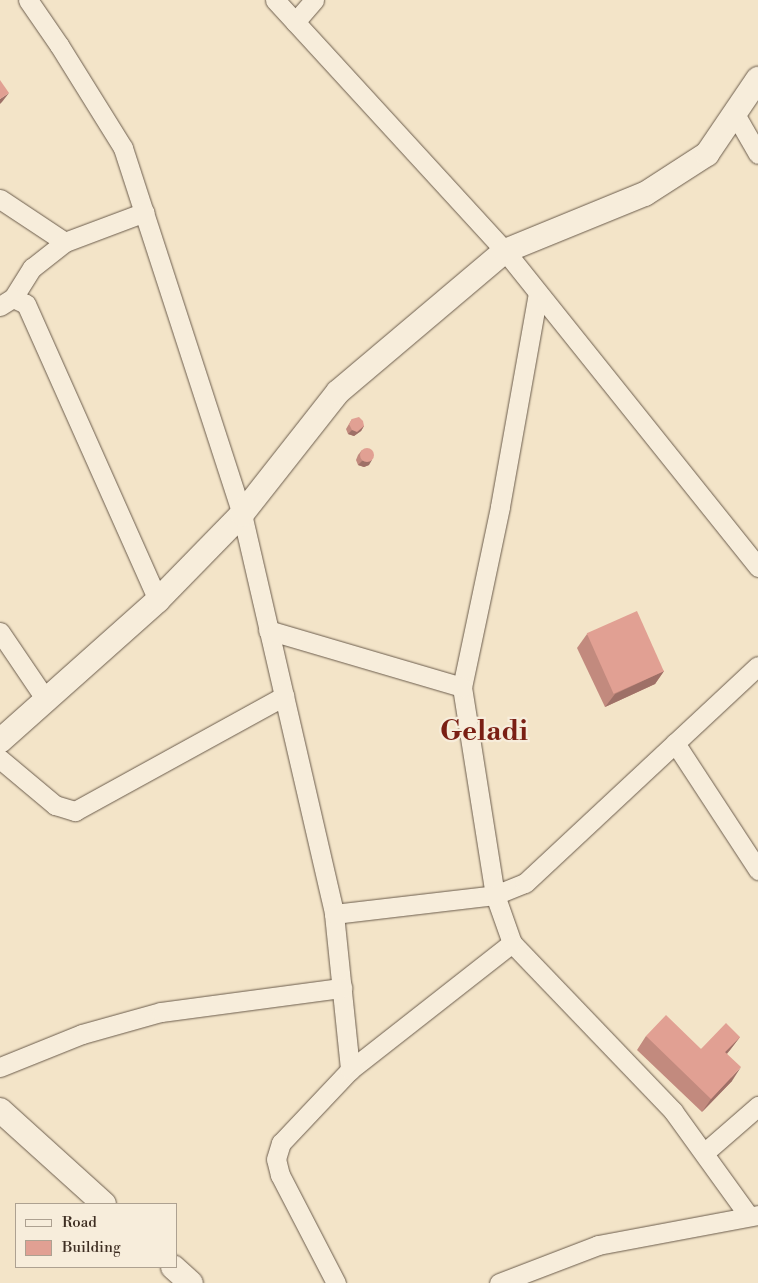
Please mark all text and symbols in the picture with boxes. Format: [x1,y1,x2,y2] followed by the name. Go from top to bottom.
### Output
[440,715,528,749] district label: Geladi
[15,1203,178,1268] legend
[62,1213,97,1232] text: Road
[62,1238,121,1257] text: Building

